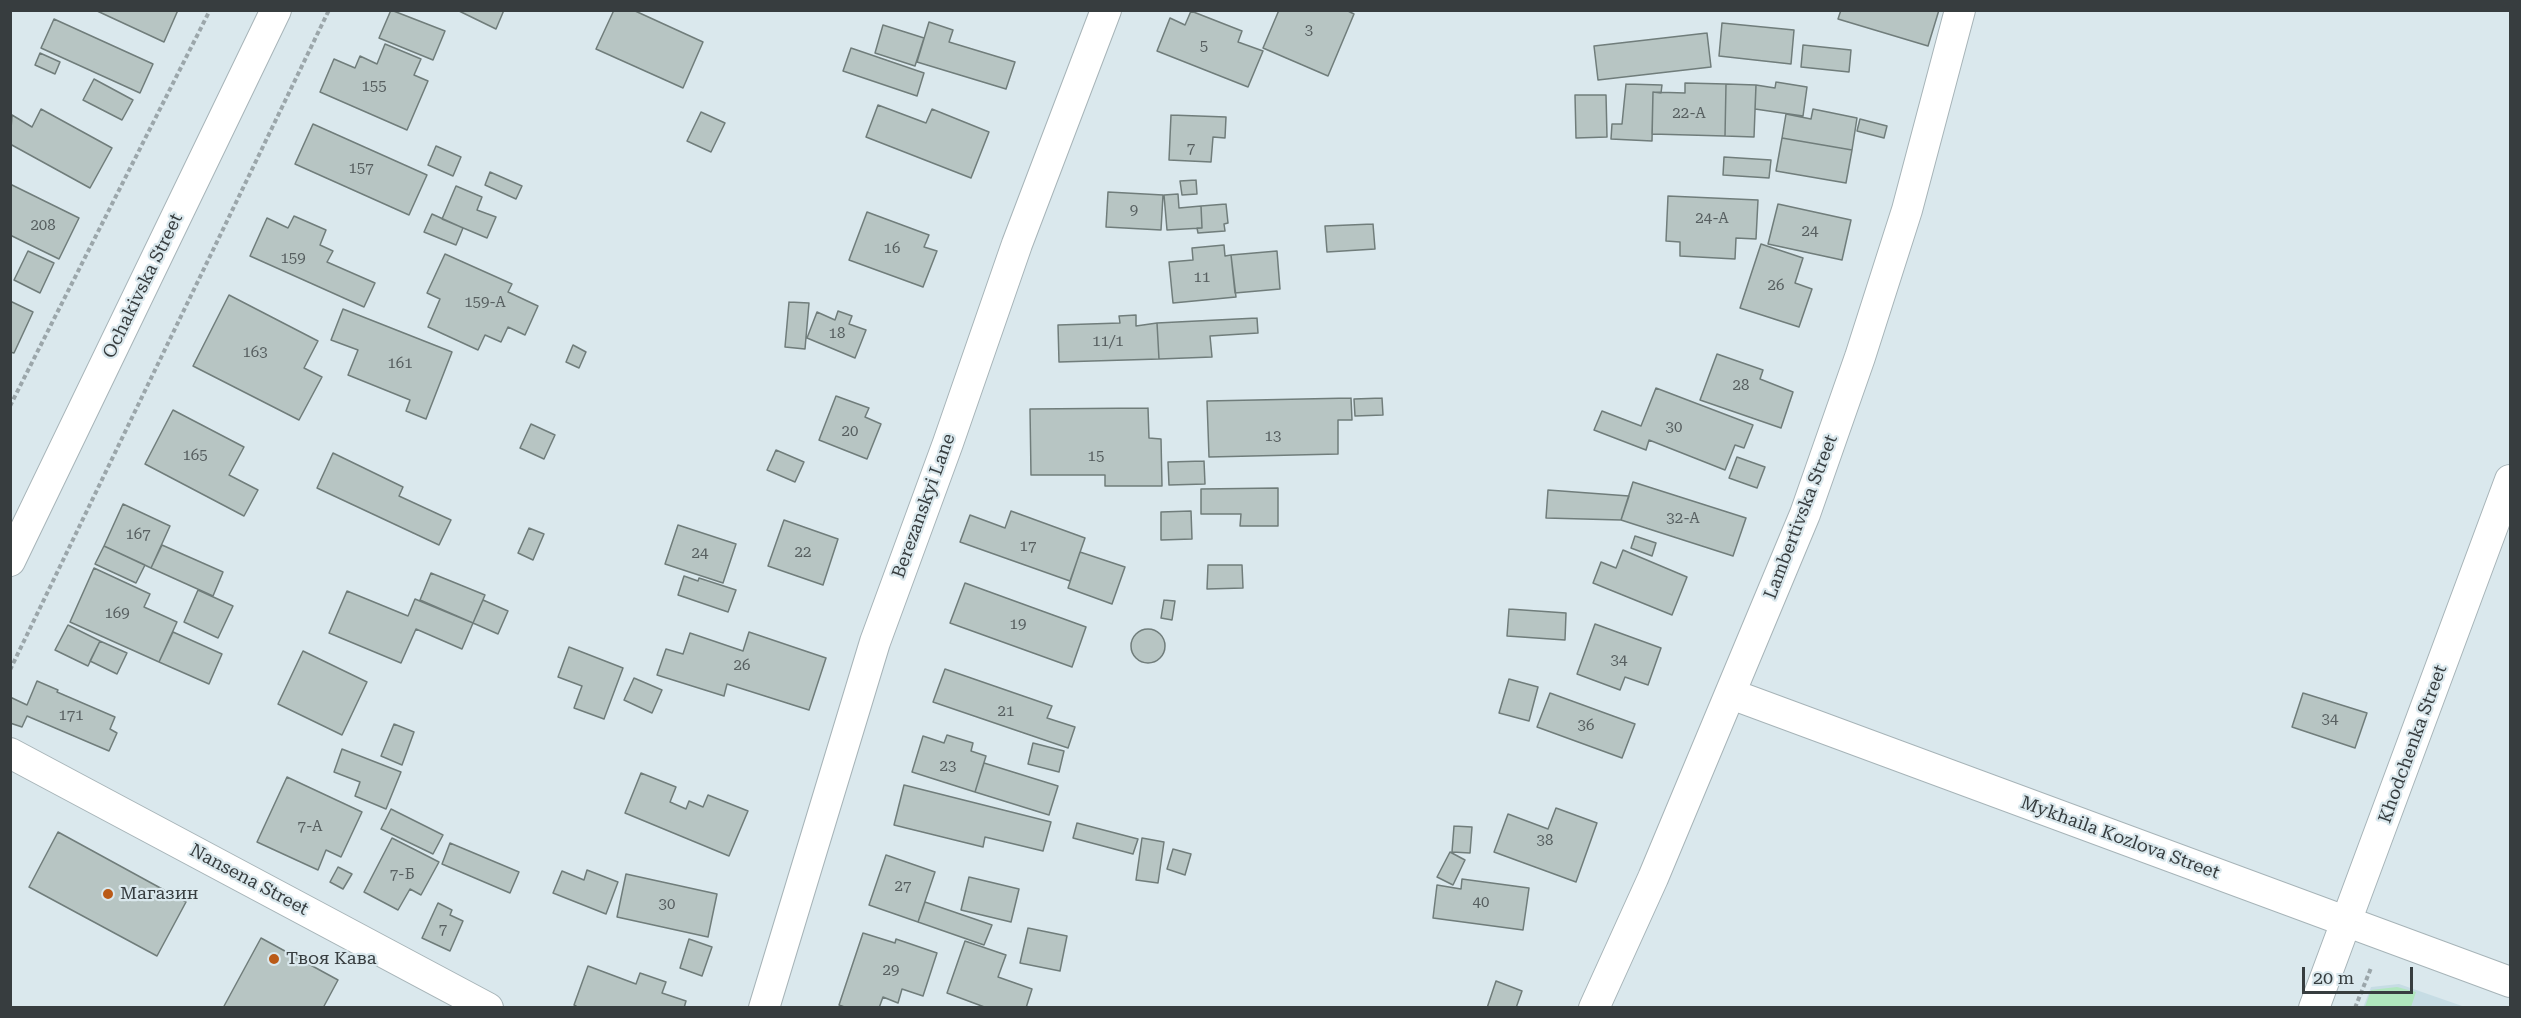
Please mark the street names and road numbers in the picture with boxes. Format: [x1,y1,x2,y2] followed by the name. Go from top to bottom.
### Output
[99,210,187,362] street label: Ochakivska Street
[888,431,960,581] street label: Berezanskyi Lane
[1760,432,1842,602] street label: Lambertivska Street
[2374,662,2452,826] street label: Khodchenka Street
[2018,792,2222,884] street label: Mykhaila Kozlova Street
[186,840,312,920] street label: Nansena Street

